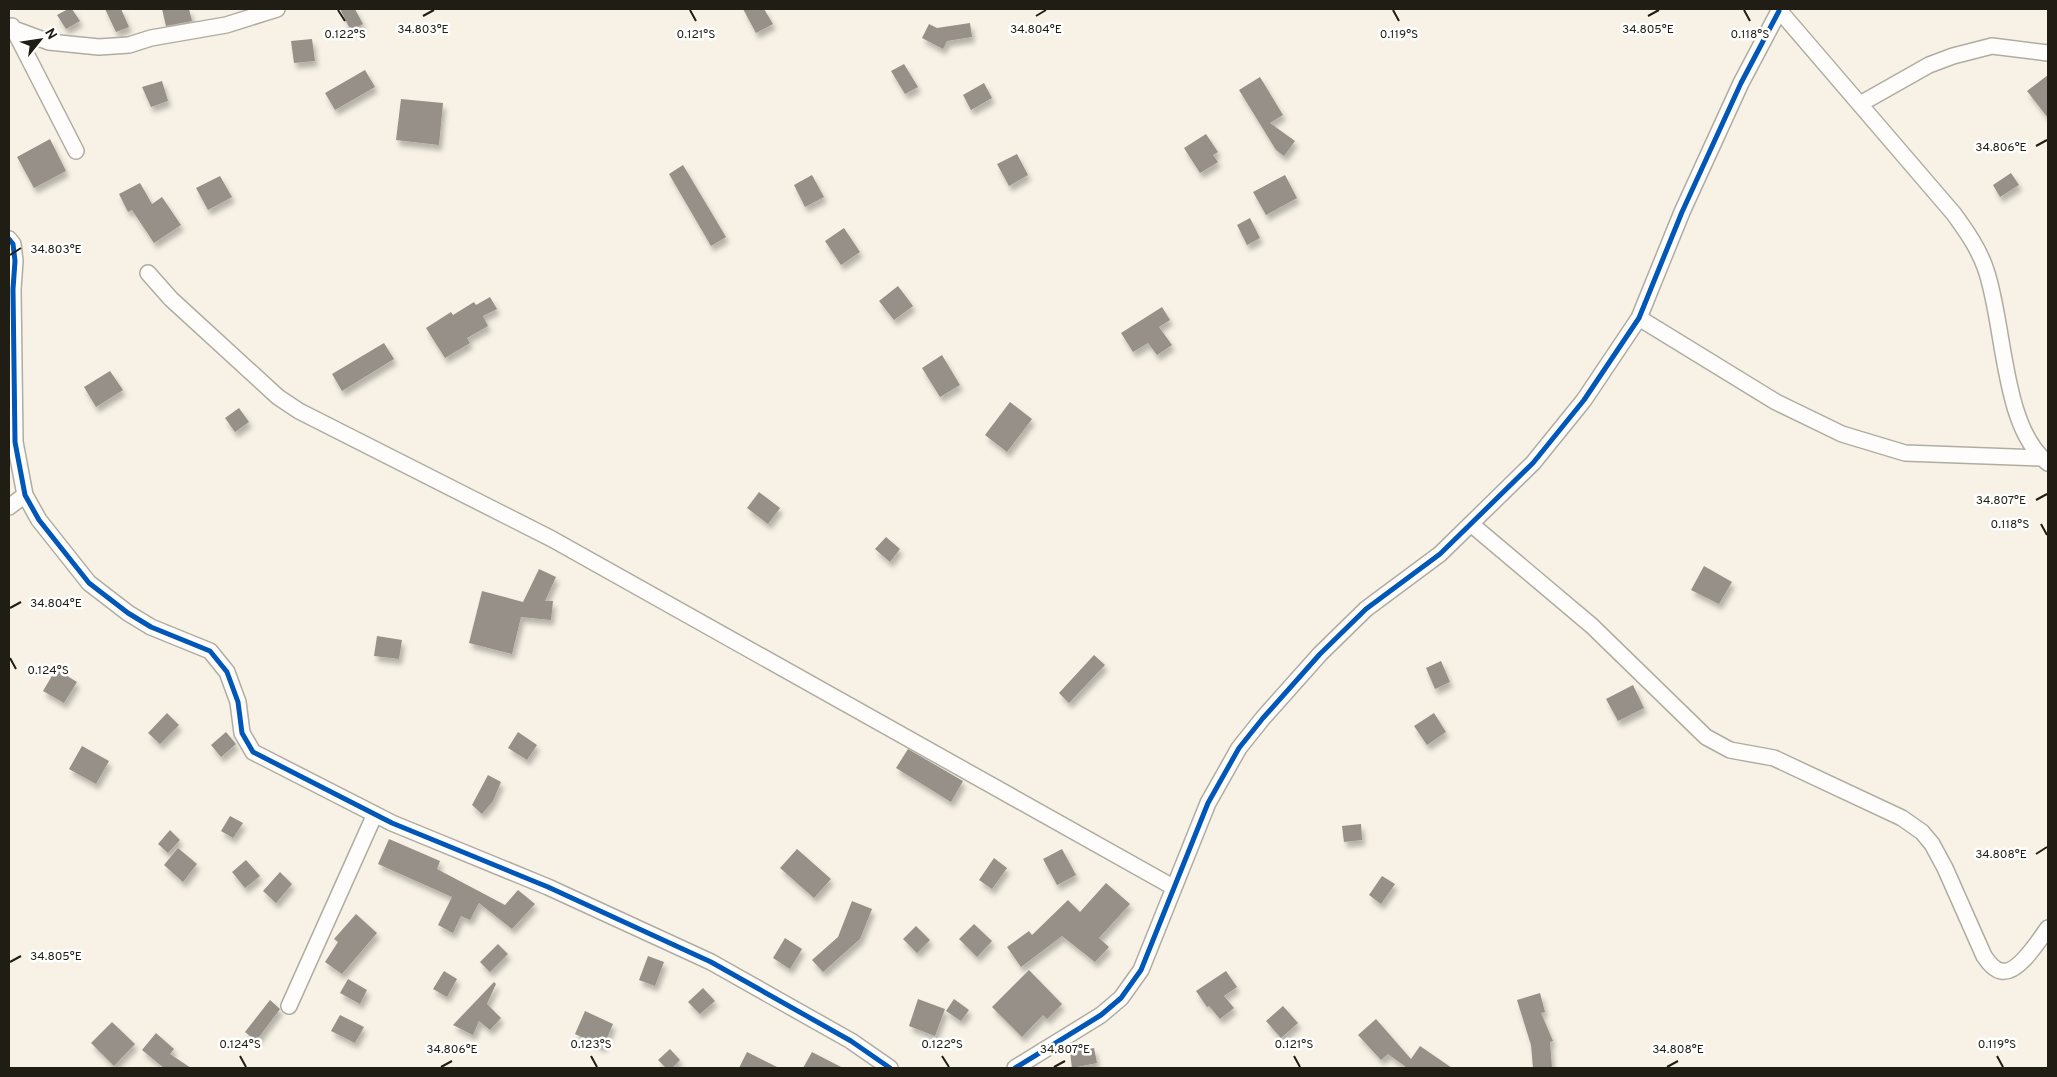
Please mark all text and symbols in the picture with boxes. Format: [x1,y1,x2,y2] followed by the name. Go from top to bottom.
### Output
[15,15,65,65] north arrow
[397,22,449,38] text: 34.803°E
[1010,22,1062,38] text: 34.804°E
[1622,22,1674,38] text: 34.805°E
[40,26,60,43] text: N
[324,27,366,43] text: 0.122°S
[677,27,715,43] text: 0.121°S
[1380,27,1418,43] text: 0.119°S
[1731,27,1769,43] text: 0.118°S
[1975,140,2027,156] text: 34.806°E
[30,242,82,258] text: 34.803°E
[1976,493,2026,509] text: 34.807°E
[1991,517,2029,533] text: 0.118°S
[30,596,82,612] text: 34.804°E
[27,663,69,679] text: 0.124°S
[1975,847,2027,863] text: 34.808°E
[30,949,82,965] text: 34.805°E
[219,1037,261,1053] text: 0.124°S
[570,1037,612,1053] text: 0.123°S
[921,1037,963,1053] text: 0.122°S
[1275,1037,1313,1053] text: 0.121°S
[1978,1037,2016,1053] text: 0.119°S
[426,1042,478,1058] text: 34.806°E
[1040,1042,1090,1058] text: 34.807°E
[1652,1042,1704,1058] text: 34.808°E

